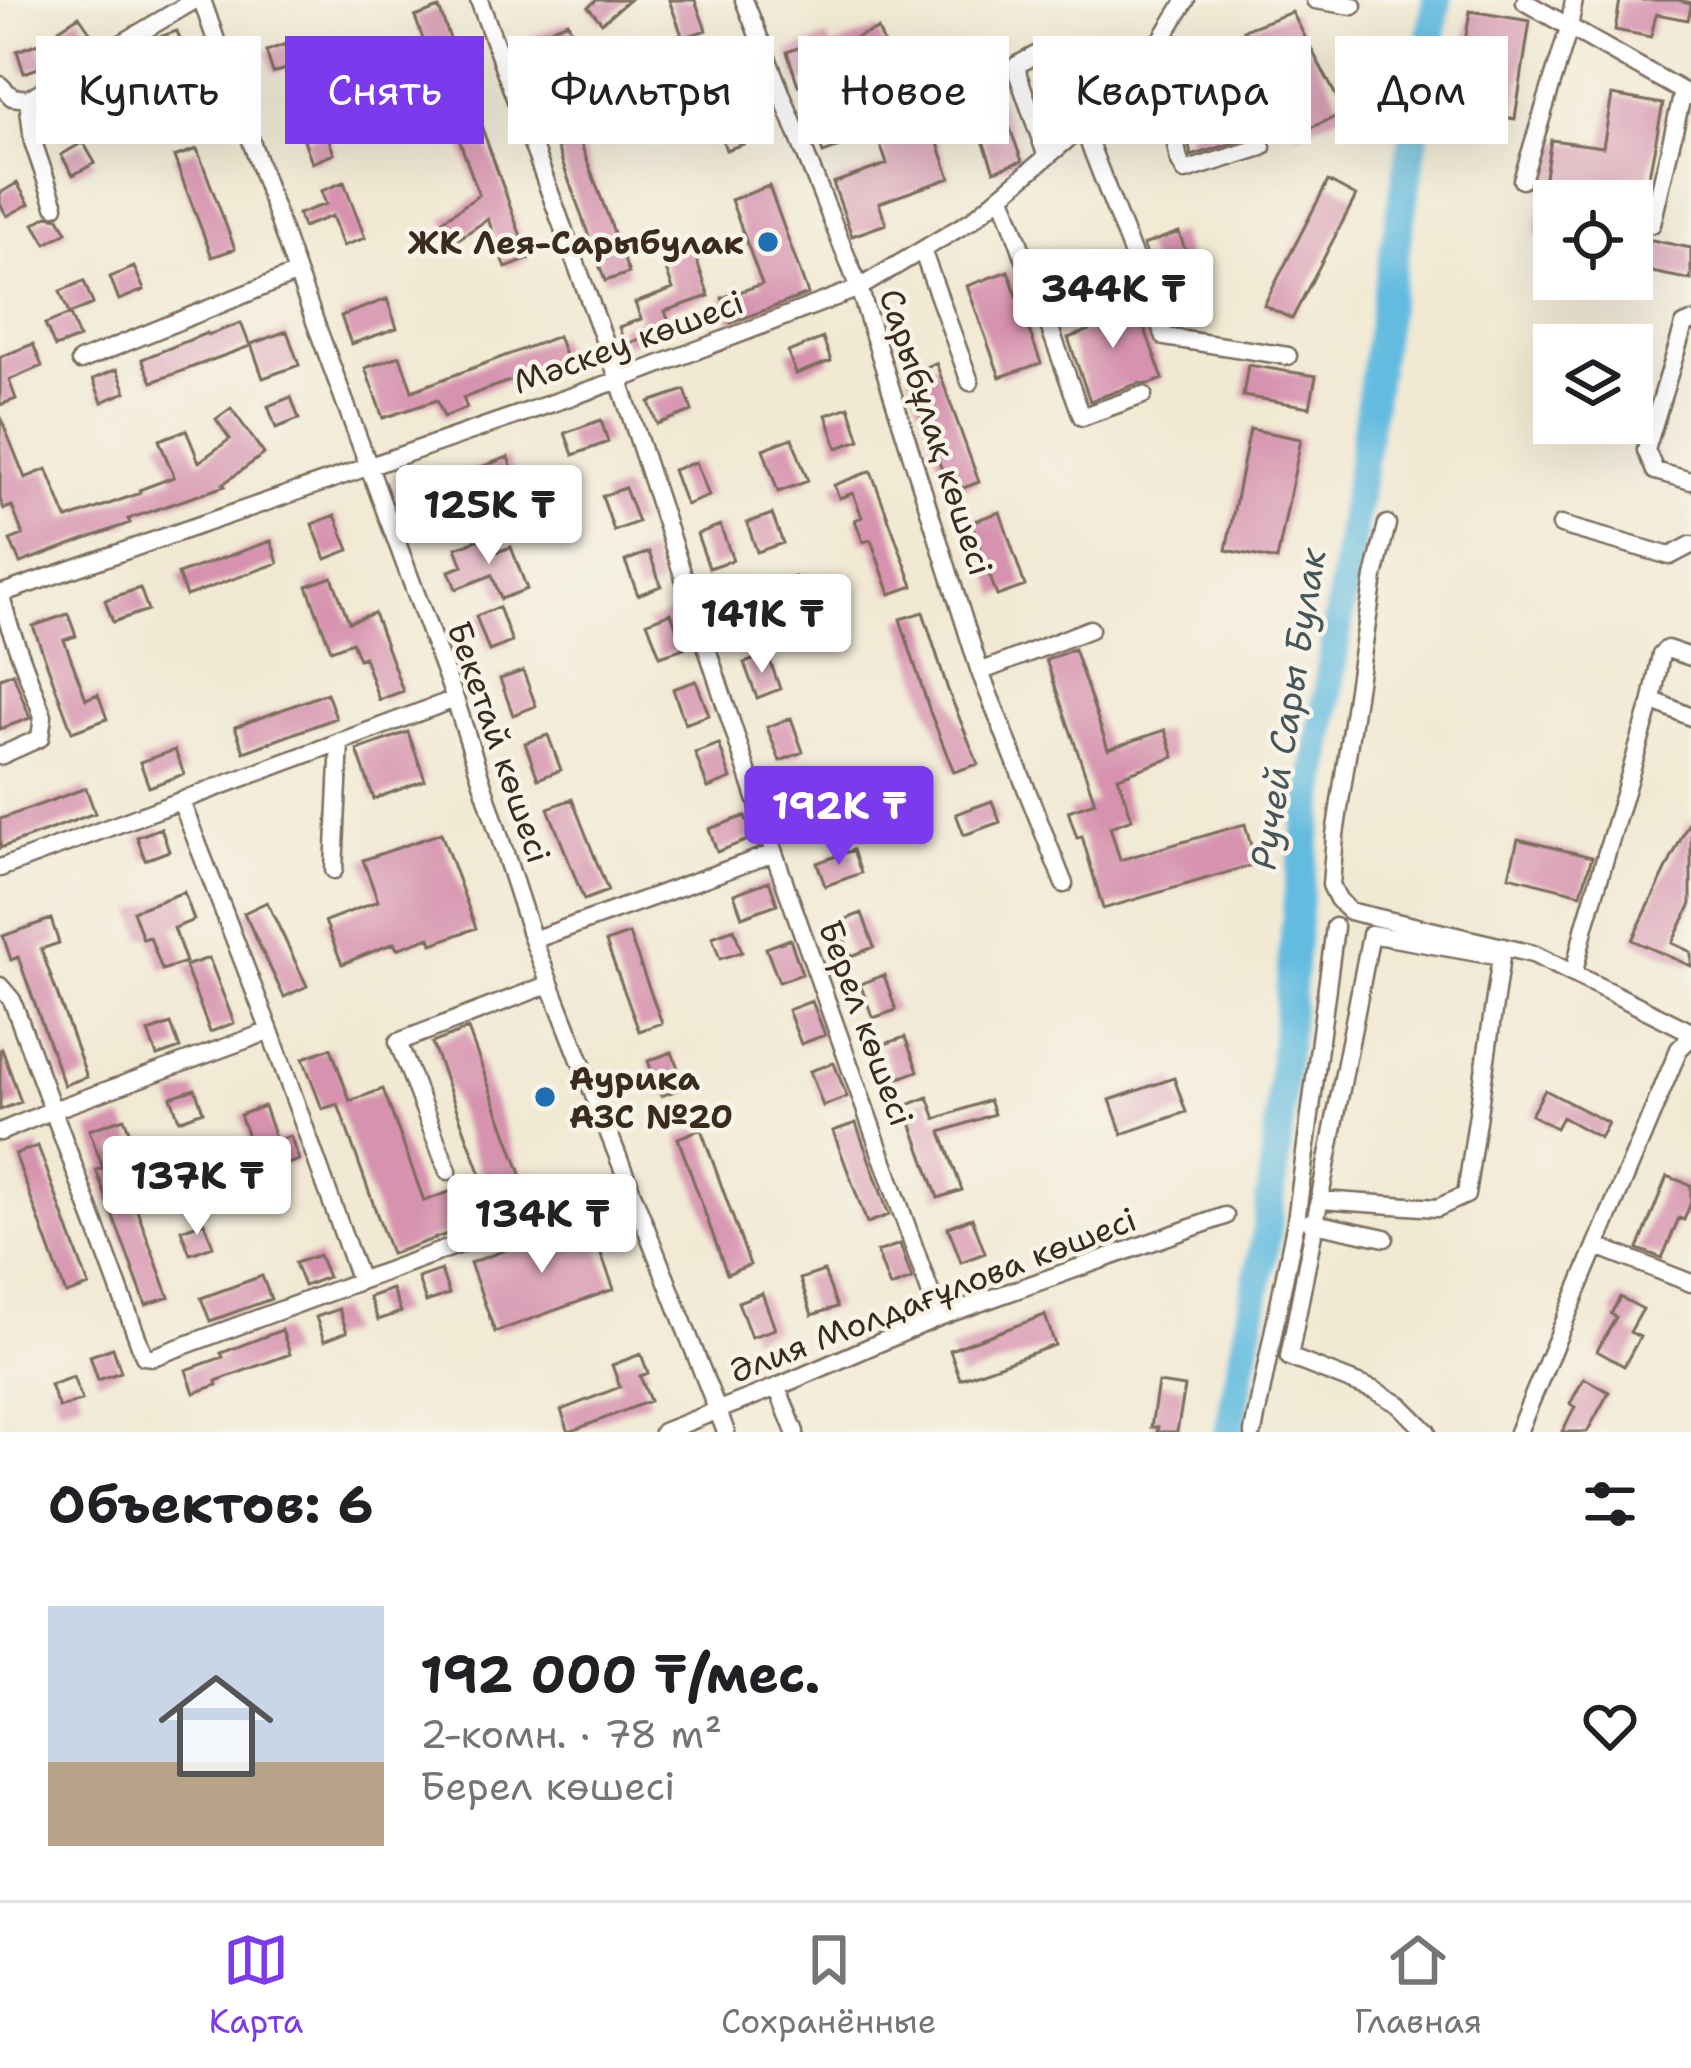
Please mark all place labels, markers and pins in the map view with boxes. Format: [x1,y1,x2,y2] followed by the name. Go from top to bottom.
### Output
[408,220,744,265] place label: ЖК Лея-Сарыбулак
[755,229,781,255] marker: ЖК Лея-Сарыбулак
[1015,249,1211,351] pin: 344K ₸
[391,465,587,567] pin: 125K ₸
[664,574,860,676] pin: 141K ₸
[741,766,937,868] pin: 192K ₸
[569,1056,733,1139] place label: Аурика АЗС №20
[532,1084,558,1110] marker: Аурика АЗС №20
[99,1136,295,1238] pin: 137K ₸
[444,1174,640,1276] pin: 134K ₸

